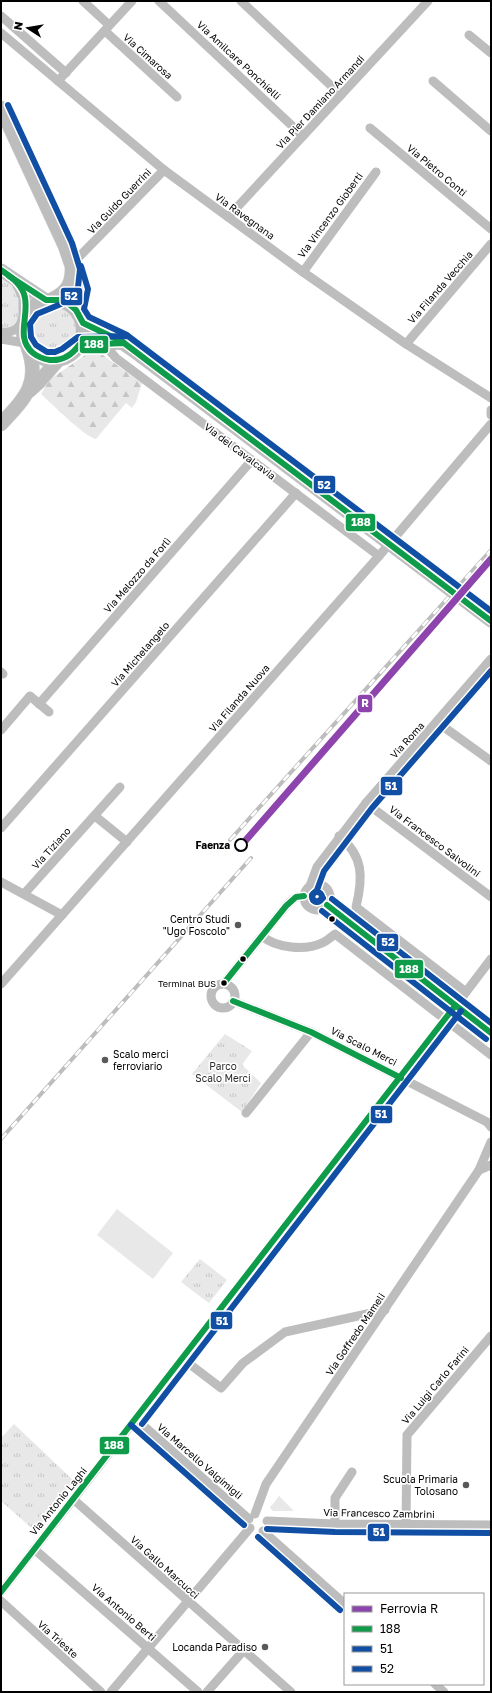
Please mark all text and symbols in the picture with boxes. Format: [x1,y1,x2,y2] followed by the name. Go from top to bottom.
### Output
[8,8,48,48] north arrow
[195,18,283,102] street label: Via Amilcare Ponchielli
[11,20,25,31] text: N
[121,31,175,81] street label: Via Cimarosa
[273,53,367,151] street label: Via Pier Damiano Armandi
[405,141,469,199] street label: Via Pietro Conti
[85,166,153,236] street label: Via Guido Guerrini
[295,170,365,260] street label: Via Vincenzo Gioberti
[213,190,277,242] street label: Via Ravegnana
[405,248,475,326] street label: Via Filanda Vecchia
[60,287,83,306] line badge: 52
[64,289,78,302] text: 52
[79,335,109,354] line badge: 188
[84,337,104,350] text: 188
[202,420,278,482] street label: Via del Cavalcavia
[313,475,336,494] line badge: 52
[317,478,331,491] text: 52
[345,513,376,532] line badge: 188
[351,515,371,528] text: 188
[101,535,173,615] street label: Via Melozzo da Forlì
[108,619,172,689] street label: Via Michelangelo
[206,662,272,734] street label: Via Filanda Nuova
[357,694,373,713] line badge: R
[361,696,369,709] text: R
[388,719,426,761] street label: Via Roma
[380,776,403,796] line badge: 51
[385,779,398,792] text: 51
[387,803,483,879] street label: Via Francesco Salvolini
[29,825,73,871] street label: Via Tiziano
[234,838,248,852] marker: Faenza
[196,839,230,851] place label: Faenza
[163,913,230,937] place label: Centro Studi "Ugo Foscolo"
[327,914,337,924] unlabelled marker
[233,920,243,930] marker: Centro Studi "Ugo Foscolo"
[376,933,399,952] line badge: 52
[381,935,395,948] text: 52
[238,954,248,964] unlabelled marker
[394,959,424,979] line badge: 188
[399,962,419,975] text: 188
[158,978,216,989] place label: Terminal BUS
[219,978,229,988] marker: Terminal BUS
[329,1024,399,1068] street label: Via Scalo Merci
[113,1048,169,1072] place label: Scalo merci ferroviario
[100,1055,110,1065] marker: Scalo merci ferroviario
[195,1060,251,1084] park label: Parco Scalo Merci
[370,1105,393,1124] line badge: 51
[375,1107,388,1120] text: 51
[323,1290,387,1378] street label: Via Goffredo Mameli
[210,1311,233,1330] line badge: 51
[216,1314,229,1327] text: 51
[399,1344,471,1426] street label: Via Luigi Carlo Farini
[155,1421,245,1501] street label: Via Marcello Valgimigli
[99,1436,130,1455] line badge: 188
[104,1438,124,1451] text: 188
[27,1465,89,1537] street label: Via Antonio Laghi
[383,1473,458,1497] place label: Scuola Primaria Tolosano
[461,1480,471,1490] marker: Scuola Primaria Tolosano
[323,1506,435,1520] street label: Via Francesco Zambrini
[367,1523,390,1542] line badge: 51
[373,1525,386,1538] text: 51
[128,1533,202,1601] street label: Via Gallo Marcucci
[90,1581,158,1643] street label: Via Antonio Berti
[344,1593,484,1685] legend
[380,1601,438,1616] text: Ferrovia R
[35,1618,81,1660] street label: Via Trieste
[380,1621,400,1636] text: 188
[172,1641,257,1653] place label: Locanda Paradiso
[380,1641,393,1656] text: 51
[260,1642,270,1652] marker: Locanda Paradiso
[380,1661,394,1676] text: 52

